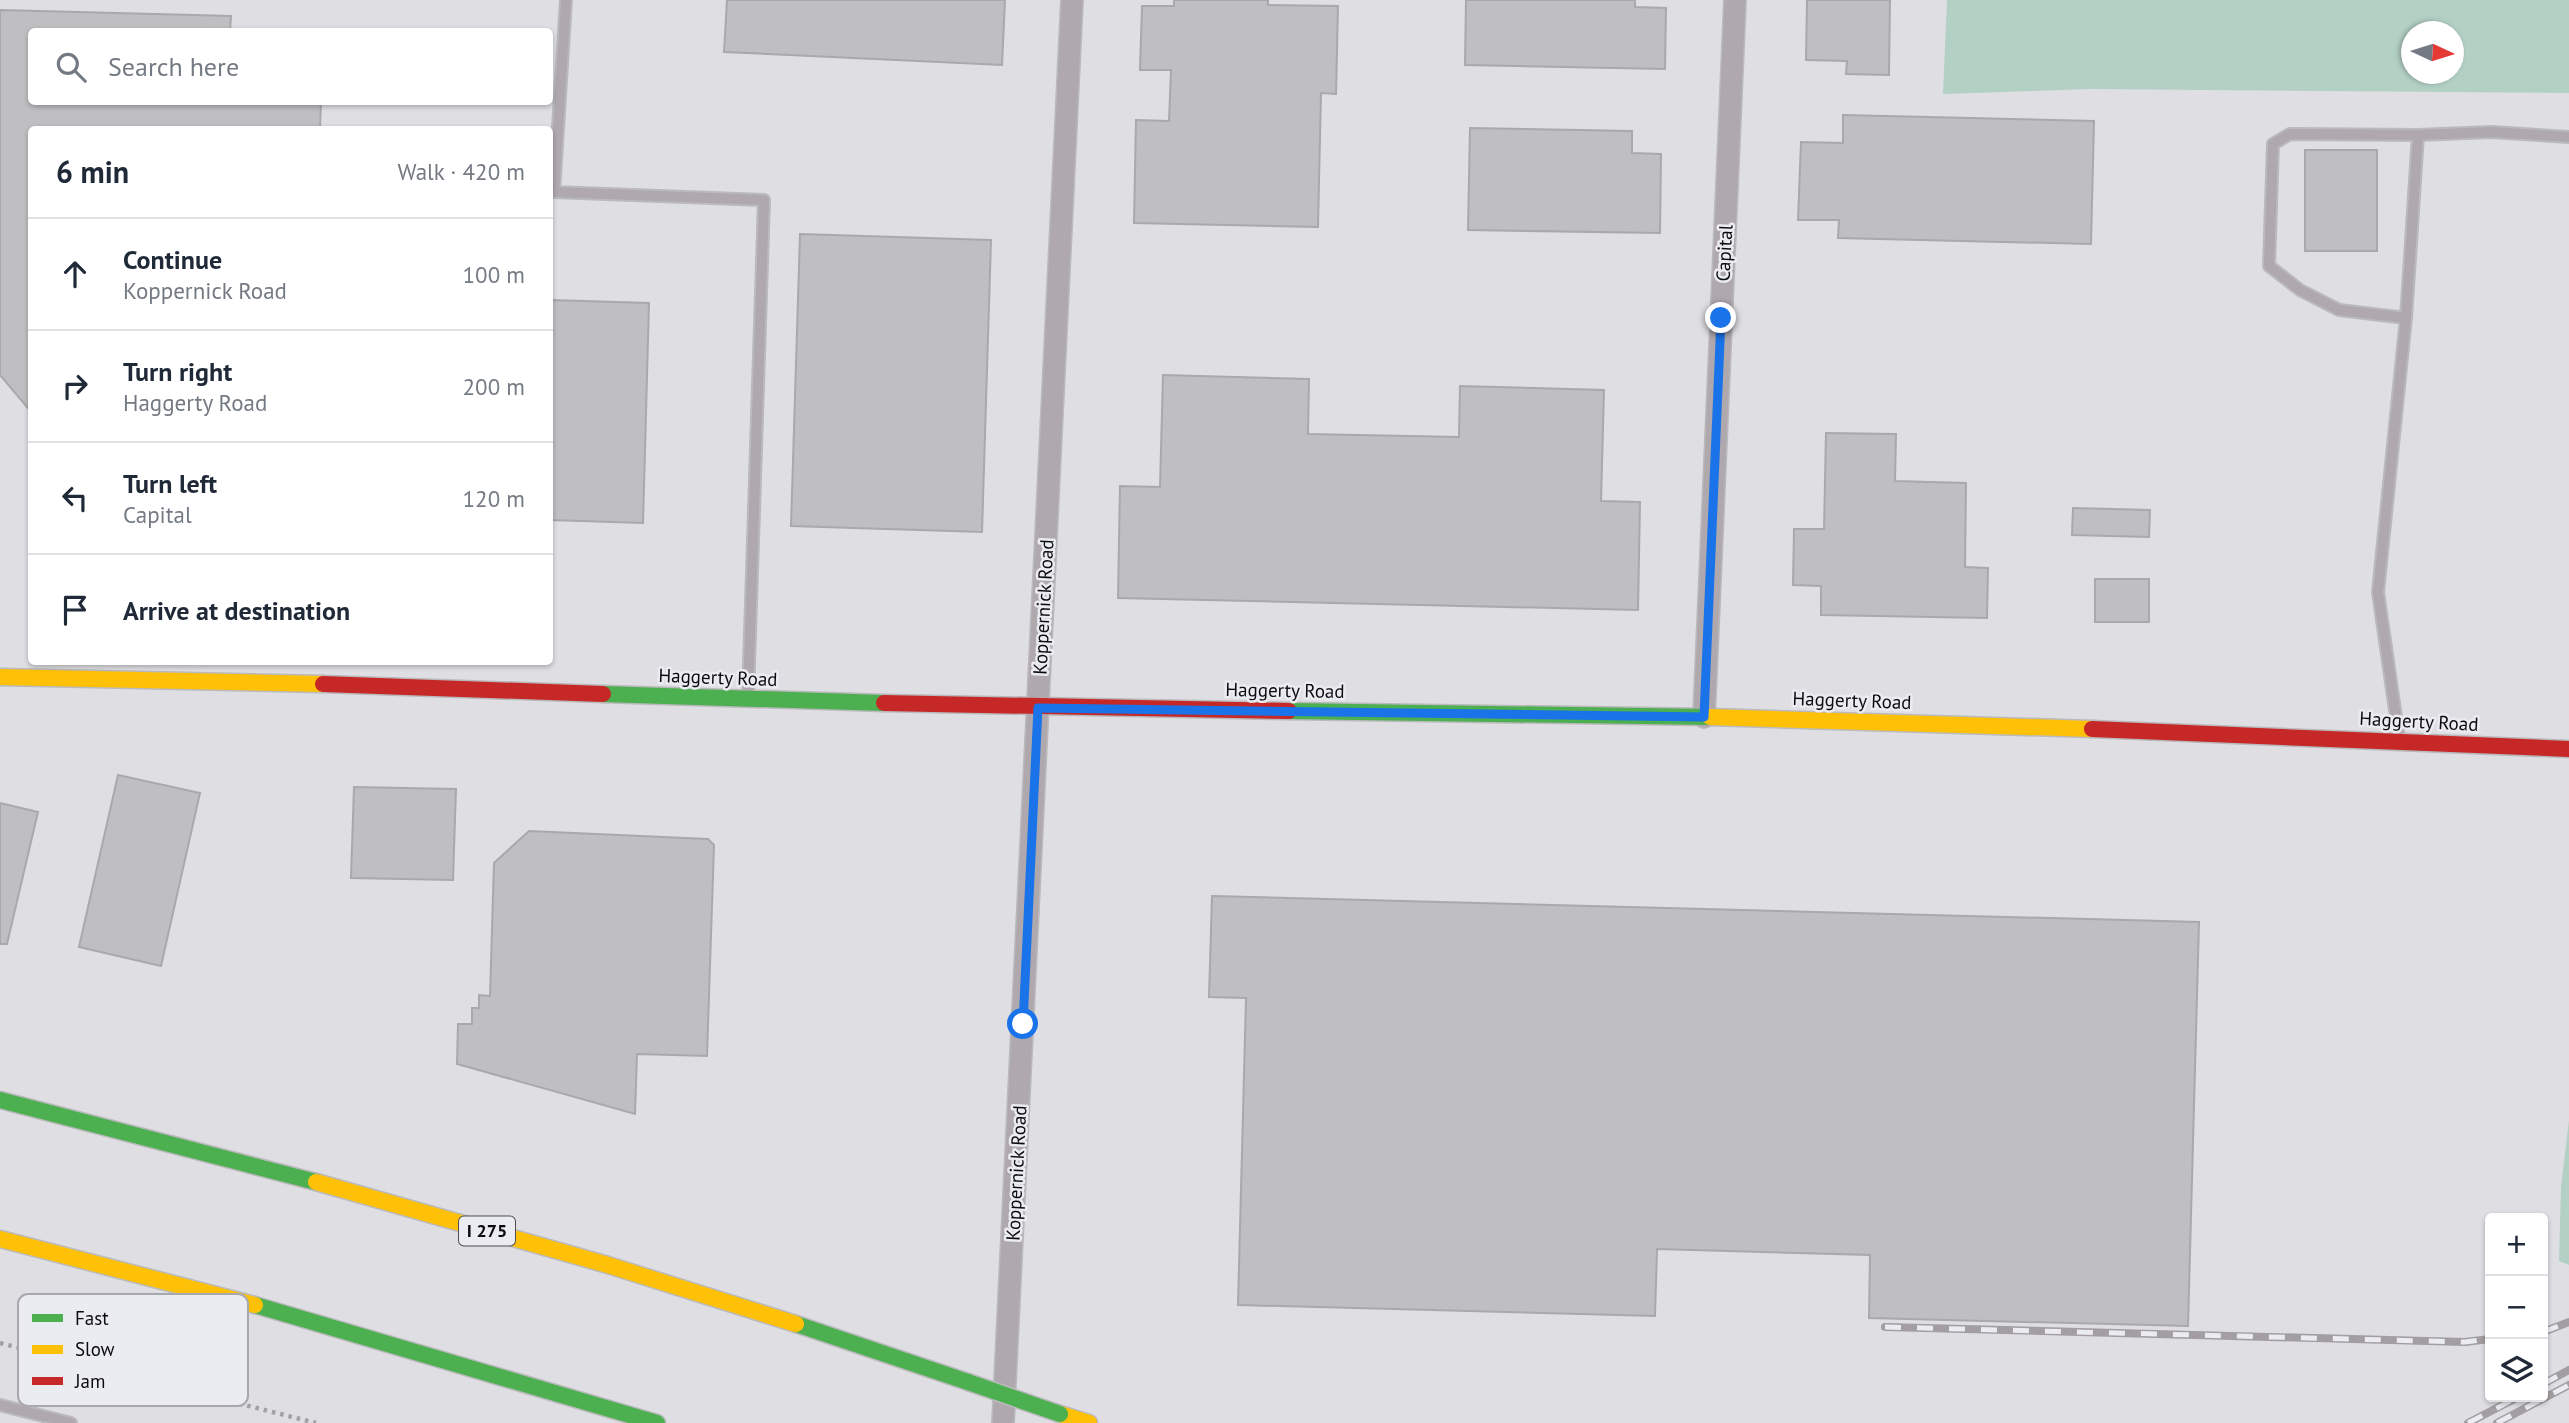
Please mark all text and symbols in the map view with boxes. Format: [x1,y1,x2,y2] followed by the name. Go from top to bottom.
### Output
[2401,21,2464,84] north arrow
[28,28,553,105] search box
[52,48,90,86] icon: search
[108,50,239,83] text: Search here
[56,152,129,191] text: 6 min
[398,157,525,186] text: Walk · 420 m
[1711,224,1737,282] street label: Capital
[123,243,222,276] text: Continue
[56,255,94,293] icon: ahead
[463,260,525,289] text: 100 m
[123,276,287,305] text: Koppernick Road
[1705,302,1736,333] route end
[123,355,232,388] text: Turn right
[56,367,94,405] icon: right
[463,372,525,401] text: 200 m
[123,388,267,417] text: Haggerty Road
[123,467,217,500] text: Turn left
[56,479,94,517] icon: left
[463,484,525,513] text: 120 m
[123,500,192,529] text: Capital
[1027,539,1059,675] street label: Koppernick Road
[56,591,94,629] icon: arrive
[123,594,350,627] text: Arrive at destination
[658,663,778,691] street label: Haggerty Road
[1225,677,1345,703] street label: Haggerty Road
[1792,686,1912,714] street label: Haggerty Road
[2359,706,2479,736] street label: Haggerty Road
[1007,1008,1038,1039] route start
[1000,1105,1032,1241] street label: Koppernick Road
[2485,1213,2548,1402] map controls
[2485,1213,2548,1276] button: +
[459,1216,515,1246] road number: I 275
[2485,1276,2548,1339] button: −
[18,1294,248,1406] legend
[75,1306,109,1330] text: Fast
[75,1337,115,1361] text: Slow
[2485,1339,2548,1402] button: layers
[74,1369,105,1393] text: Jam

